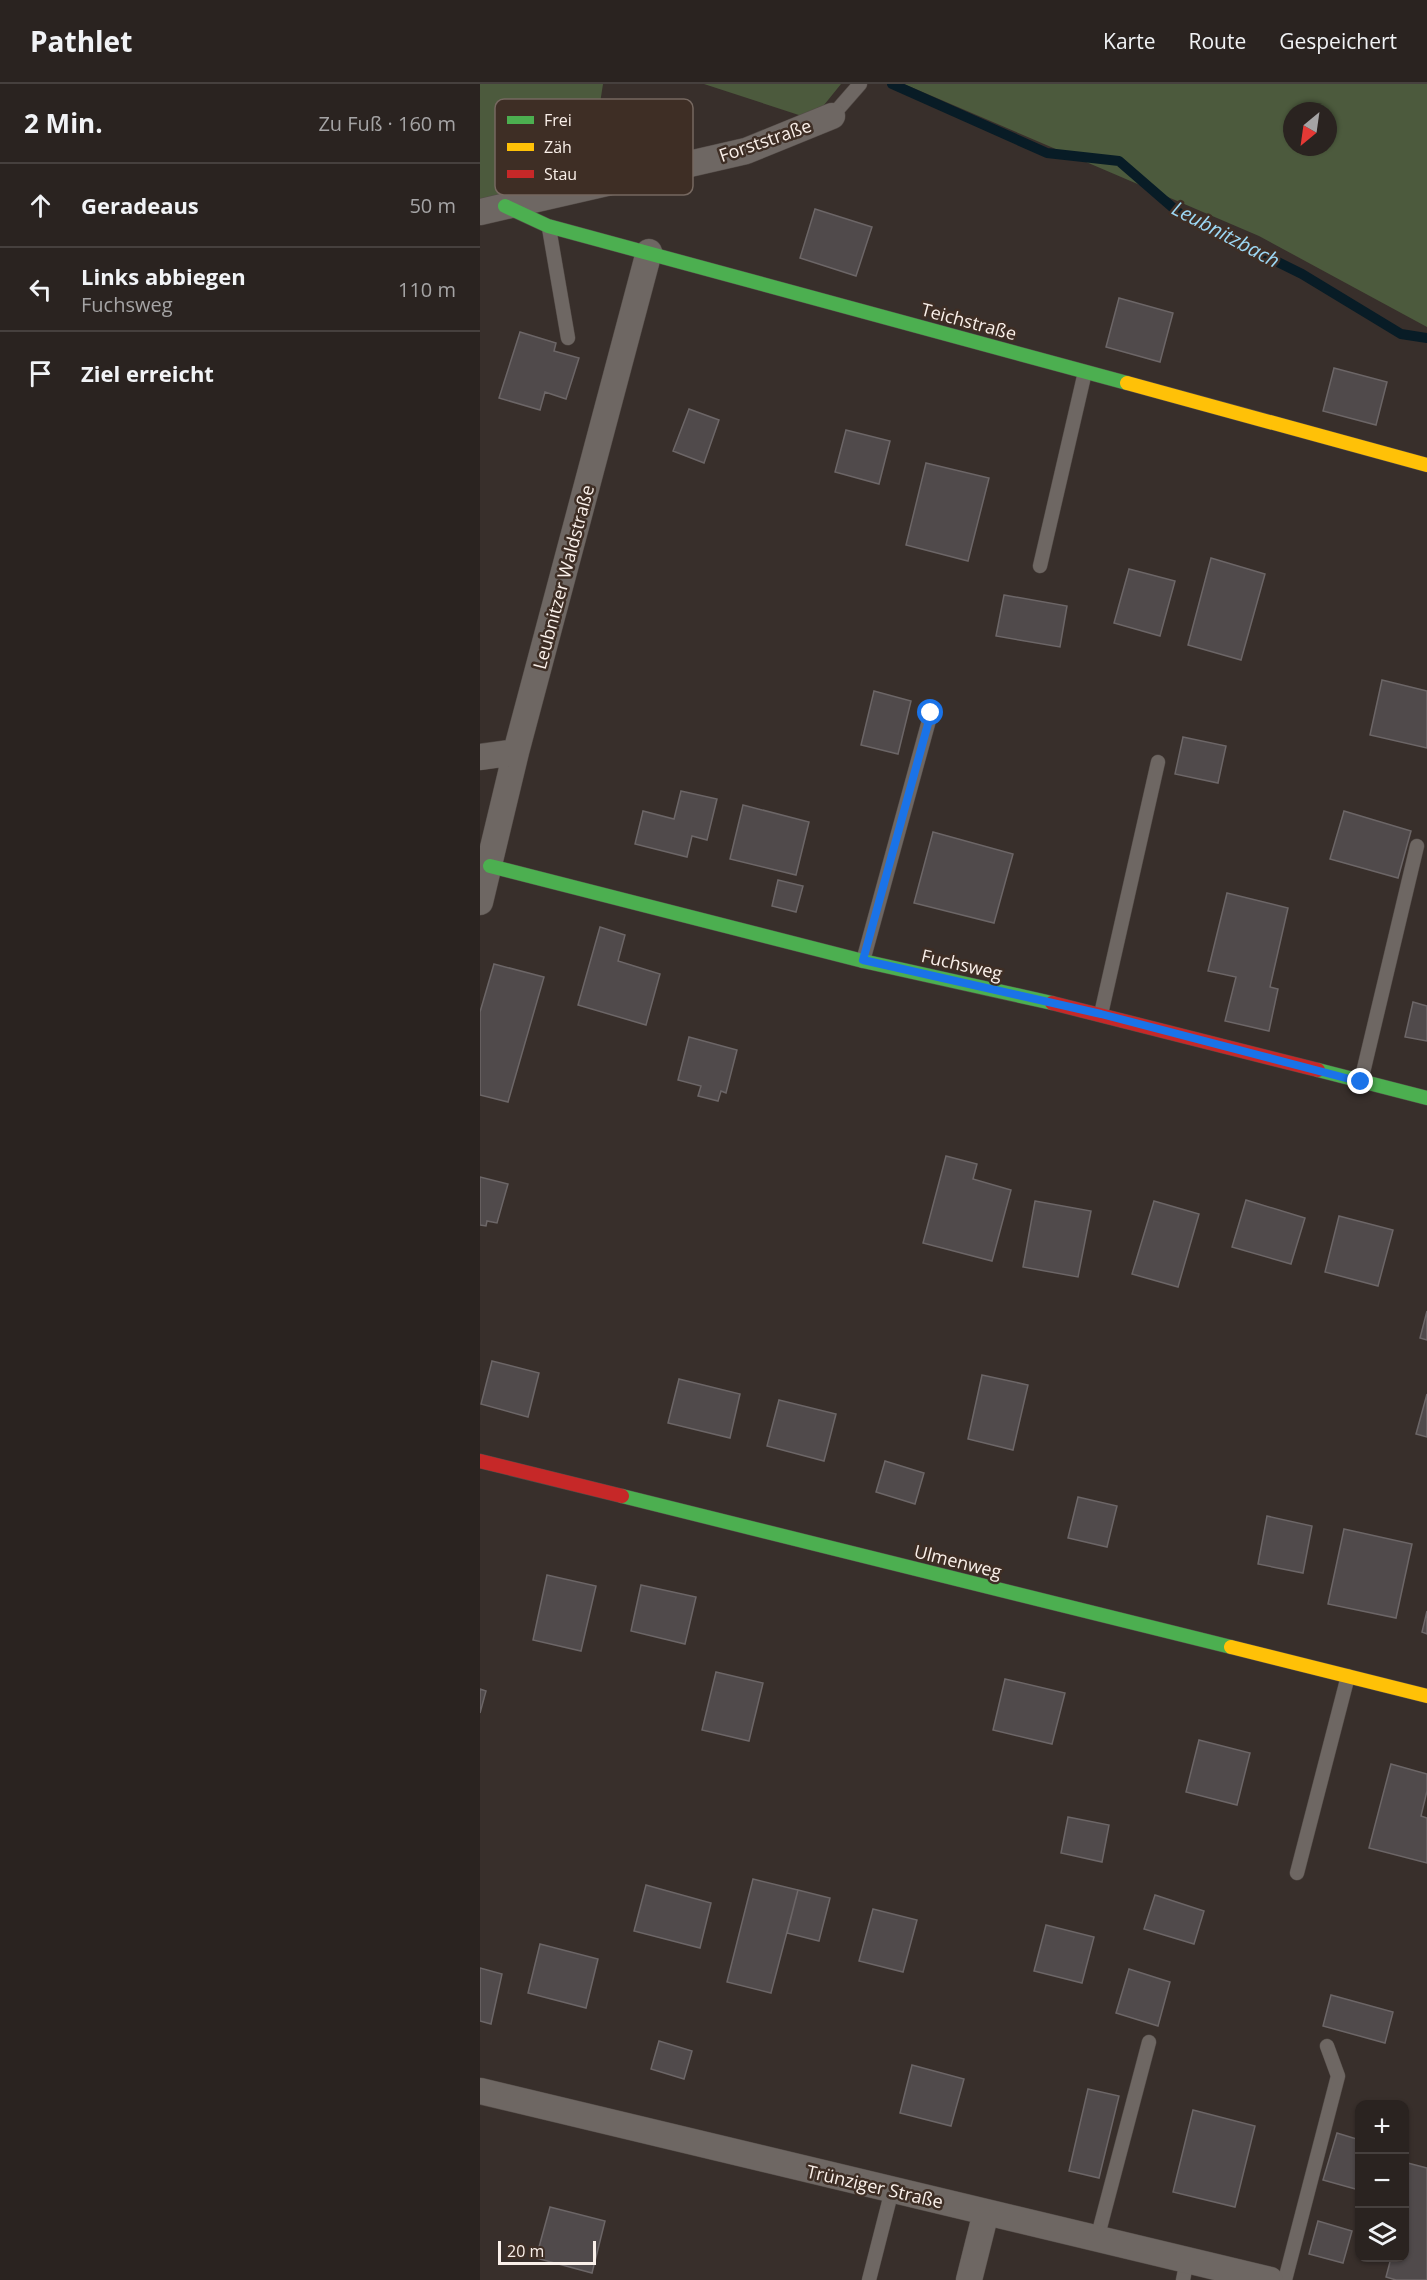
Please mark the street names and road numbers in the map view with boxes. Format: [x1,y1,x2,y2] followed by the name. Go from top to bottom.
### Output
[716,113,814,167] street label: Forststraße
[919,297,1019,345] street label: Teichstraße
[527,482,599,672] street label: Leubnitzer Waldstraße
[919,943,1005,985] street label: Fuchsweg
[912,1539,1004,1584] street label: Ulmenweg
[804,2159,946,2213] street label: Trünziger Straße

